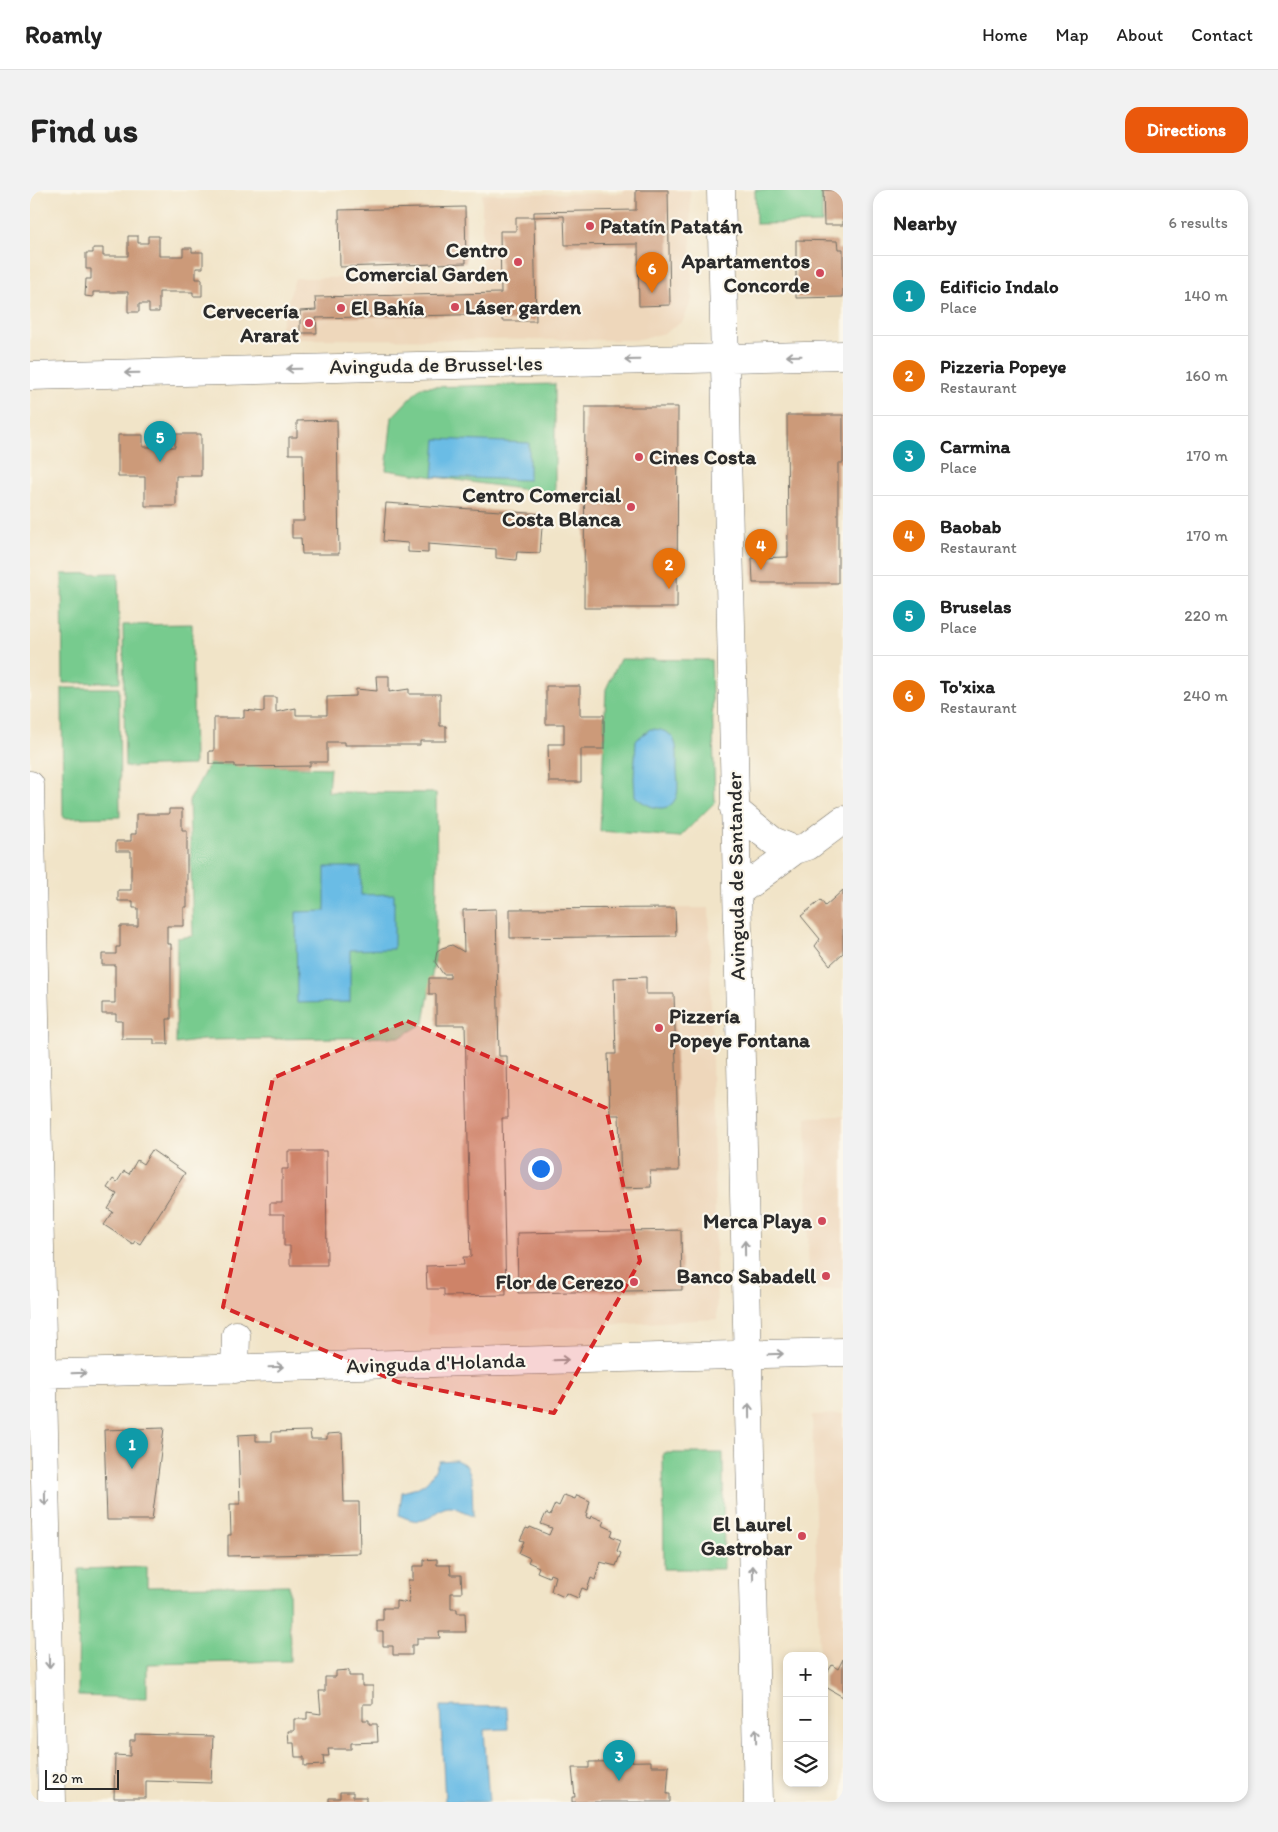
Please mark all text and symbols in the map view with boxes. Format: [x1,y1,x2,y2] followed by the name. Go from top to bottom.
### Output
[25,20,102,49] text: Roamly
[982,24,1028,46] text: Home
[1056,24,1089,46] text: Map
[1117,24,1163,46] text: About
[1191,24,1253,46] text: Contact
[1125,107,1248,153] button: Directions
[30,109,138,151] text: Find us
[893,210,957,235] text: Nearby
[600,213,743,238] place label: Patatín Patatán
[1168,213,1228,232] text: 6 results
[584,220,596,232] marker: Patatín Patatán
[345,237,508,286] place label: Centro Comercial Garden
[680,248,810,297] place label: Apartamentos Concorde
[636,252,668,293] pin: 6
[512,256,524,268] marker: Centro Comercial Garden
[814,267,826,279] marker: Apartamentos Concorde
[940,275,1059,298] text: Edificio Indalo
[905,286,913,305] text: 1
[1184,286,1228,305] text: 140 m
[465,294,581,320] place label: Láser garden
[351,295,425,320] place label: El Bahía
[203,298,300,347] place label: Cervecería Ararat
[940,298,977,317] text: Place
[449,301,461,313] marker: Láser garden
[335,302,347,314] marker: El Bahía
[303,317,315,329] marker: Cervecería Ararat
[329,350,543,379] street label: Avinguda de Brussel·les
[787,351,803,361] one-way arrow
[940,355,1066,378] text: Pizzeria Popeye
[624,356,640,365] one-way arrow
[287,364,303,374] one-way arrow
[905,366,913,385] text: 2
[1185,366,1228,385] text: 160 m
[124,368,140,378] one-way arrow
[940,378,1017,397] text: Restaurant
[144,421,176,462] pin: 5
[940,435,1010,458] text: Carmina
[649,444,757,469] place label: Cines Costa
[905,446,913,465] text: 3
[1186,446,1228,465] text: 170 m
[633,451,645,463] marker: Cines Costa
[940,458,977,477] text: Place
[462,482,622,531] place label: Centro Comercial Costa Blanca
[625,501,637,513] marker: Centro Comercial Costa Blanca
[940,515,1001,538] text: Baobab
[904,526,914,545] text: 4
[1186,526,1228,545] text: 170 m
[745,529,777,570] pin: 4
[940,538,1017,557] text: Restaurant
[653,548,685,589] pin: 2
[940,595,1012,618] text: Bruselas
[905,606,913,625] text: 5
[1184,606,1228,625] text: 220 m
[940,618,977,637] text: Place
[940,675,995,698] text: To'xixa
[905,686,913,705] text: 6
[1183,686,1228,705] text: 240 m
[940,698,1017,717] text: Restaurant
[721,771,750,981] street label: Avinguda de Santander
[669,1003,811,1053] place label: Pizzería Popeye Fontana
[653,1022,665,1034] marker: Pizzería Popeye Fontana
[528,1156,554,1182] your location
[703,1208,813,1234] place label: Merca Playa
[816,1215,828,1227] marker: Merca Playa
[740,1241,750,1257] one-way arrow
[677,1263,817,1288] place label: Banco Sabadell
[496,1269,624,1294] place label: Flor de Cerezo
[820,1270,832,1282] marker: Banco Sabadell
[628,1276,640,1288] marker: Flor de Cerezo
[346,1347,526,1378] street label: Avinguda d'Holanda
[768,1349,784,1359] one-way arrow
[552,1355,569,1365] one-way arrow
[268,1363,284,1372] one-way arrow
[70,1368,86,1378] one-way arrow
[744,1403,754,1420] one-way arrow
[116,1428,148,1469] pin: 1
[40,1490,50,1506] one-way arrow
[701,1511,793,1560] place label: El Laurel Gastrobar
[796,1530,808,1542] marker: El Laurel Gastrobar
[748,1566,757,1582] one-way arrow
[44,1652,53,1668] one-way arrow
[783,1652,828,1787] map controls
[783,1652,828,1697] button: +
[783,1697,828,1742] button: −
[751,1728,761,1744] one-way arrow
[603,1740,635,1781] pin: 3
[783,1742,828,1787] button: layers
[45,1767,119,1790] scale bar
[52,1770,83,1787] text: 20 m

